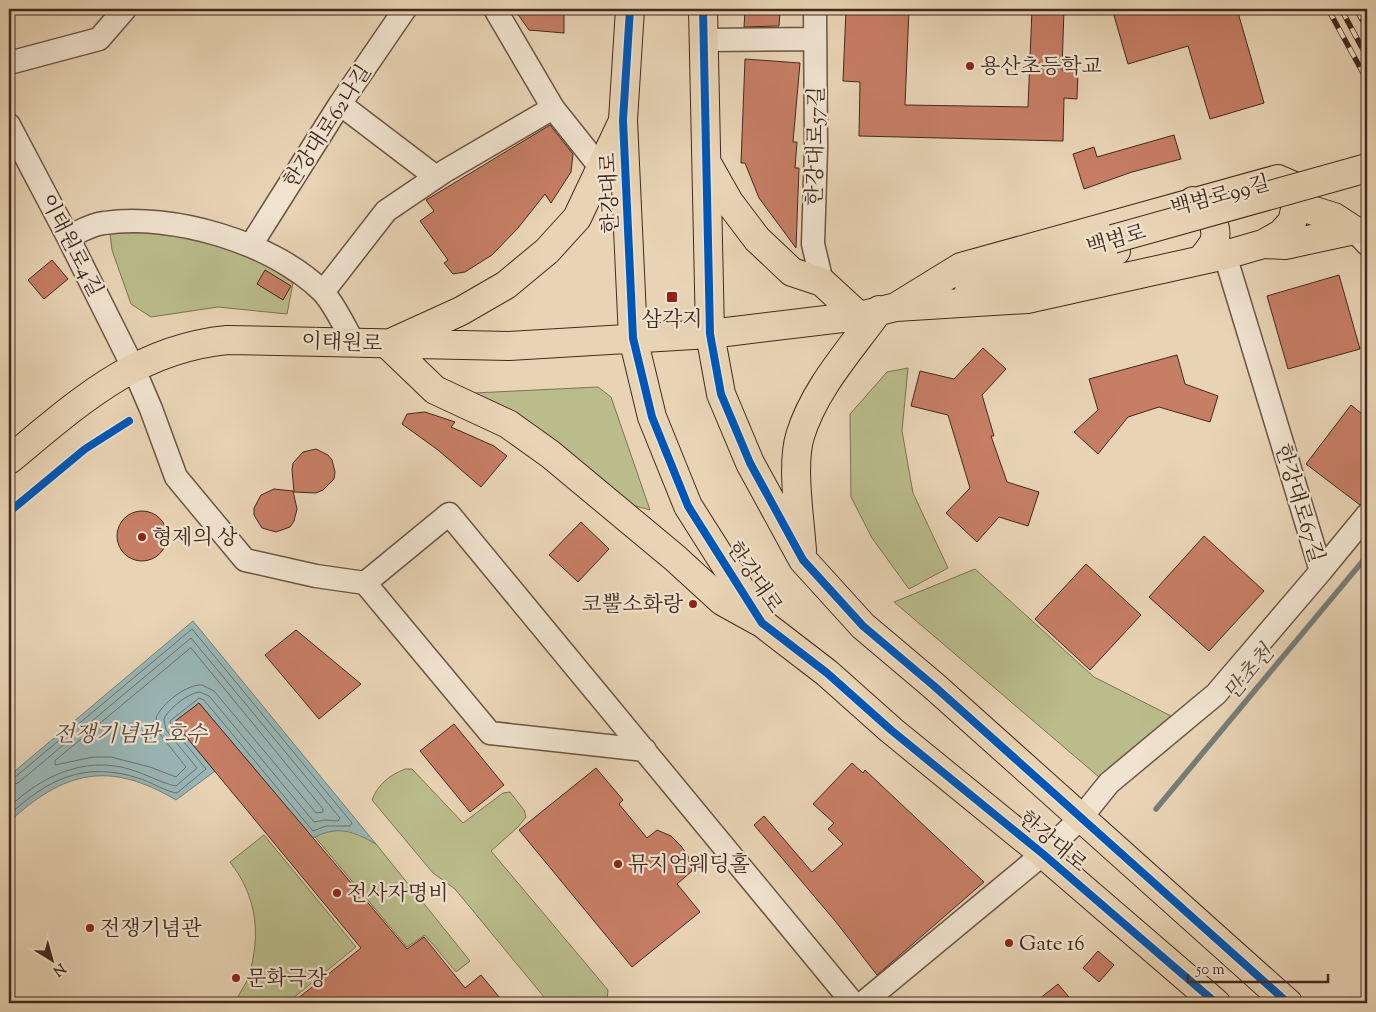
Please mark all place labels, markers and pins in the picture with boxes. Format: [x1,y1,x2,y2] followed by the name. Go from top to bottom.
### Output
[980,53,1102,83] place label: 용산초등학교
[964,60,976,72] marker: 용산초등학교
[665,290,679,304] marker: 삼각지
[642,306,702,336] place label: 삼각지
[152,524,238,554] place label: 형제의 상
[136,531,148,543] marker: 형제의 상
[582,591,684,621] place label: 코뿔소화랑
[687,598,699,610] marker: 코뿔소화랑
[628,851,750,881] place label: 뮤지엄웨딩홀
[612,858,624,870] marker: 뮤지엄웨딩홀
[347,880,448,910] place label: 전사자명비
[331,887,343,899] marker: 전사자명비
[100,915,202,945] place label: 전쟁기념관
[84,922,96,934] marker: 전쟁기념관
[1019,930,1085,960] place label: Gate 16
[1003,937,1015,949] marker: Gate 16
[246,965,328,995] place label: 문화극장
[230,972,242,984] marker: 문화극장

